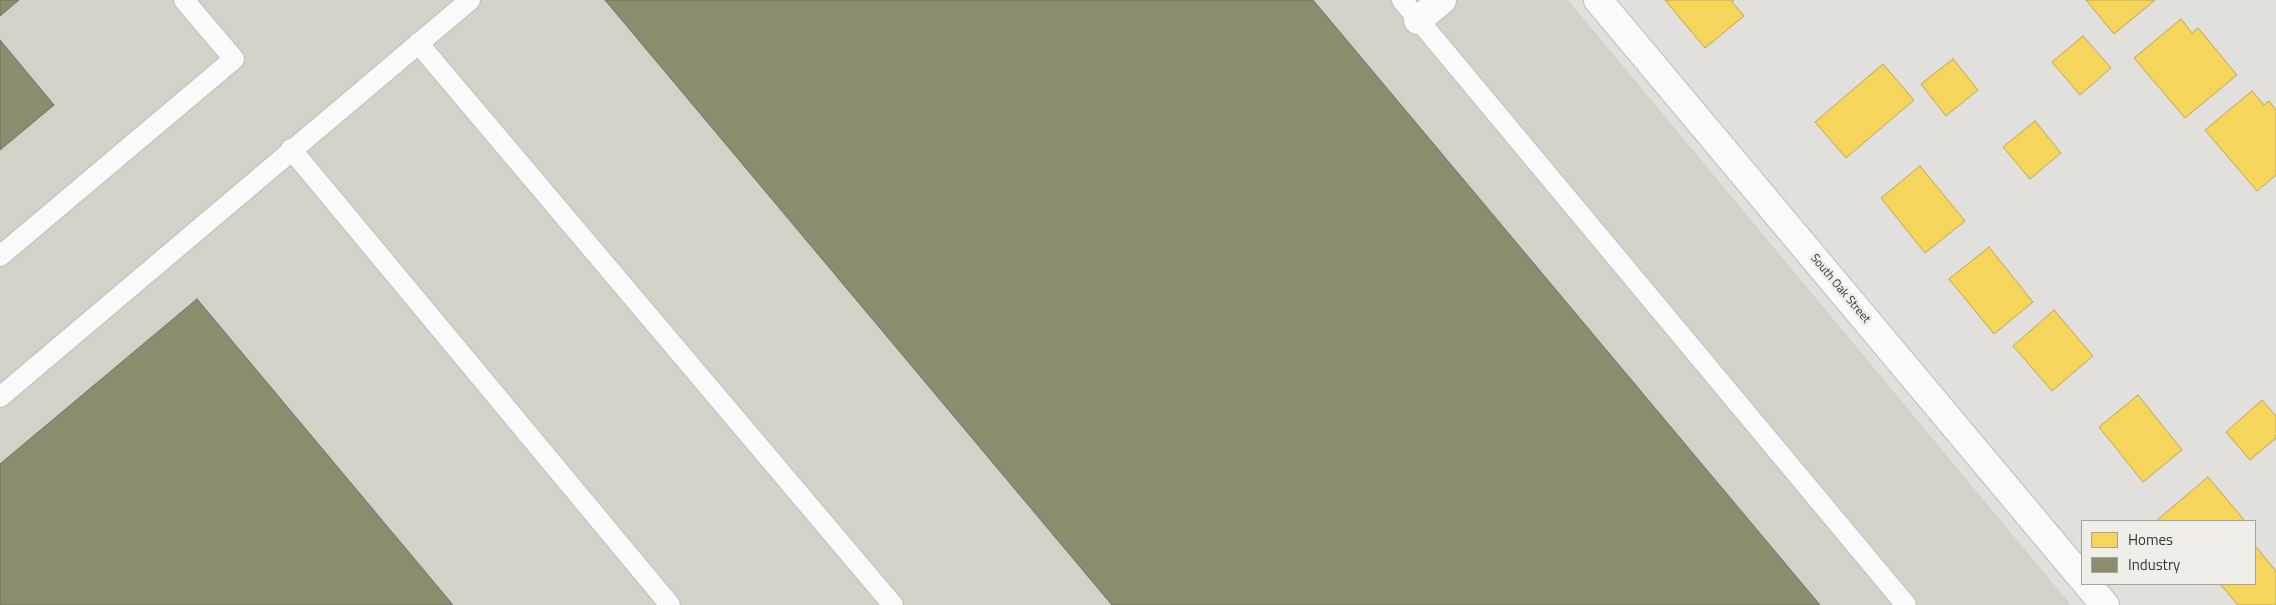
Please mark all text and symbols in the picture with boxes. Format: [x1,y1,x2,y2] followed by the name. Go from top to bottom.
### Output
[1807,252,1873,326] street label: South Oak Street
[2081,520,2256,585] legend
[2128,528,2173,551] text: Homes
[2128,553,2180,576] text: Industry

